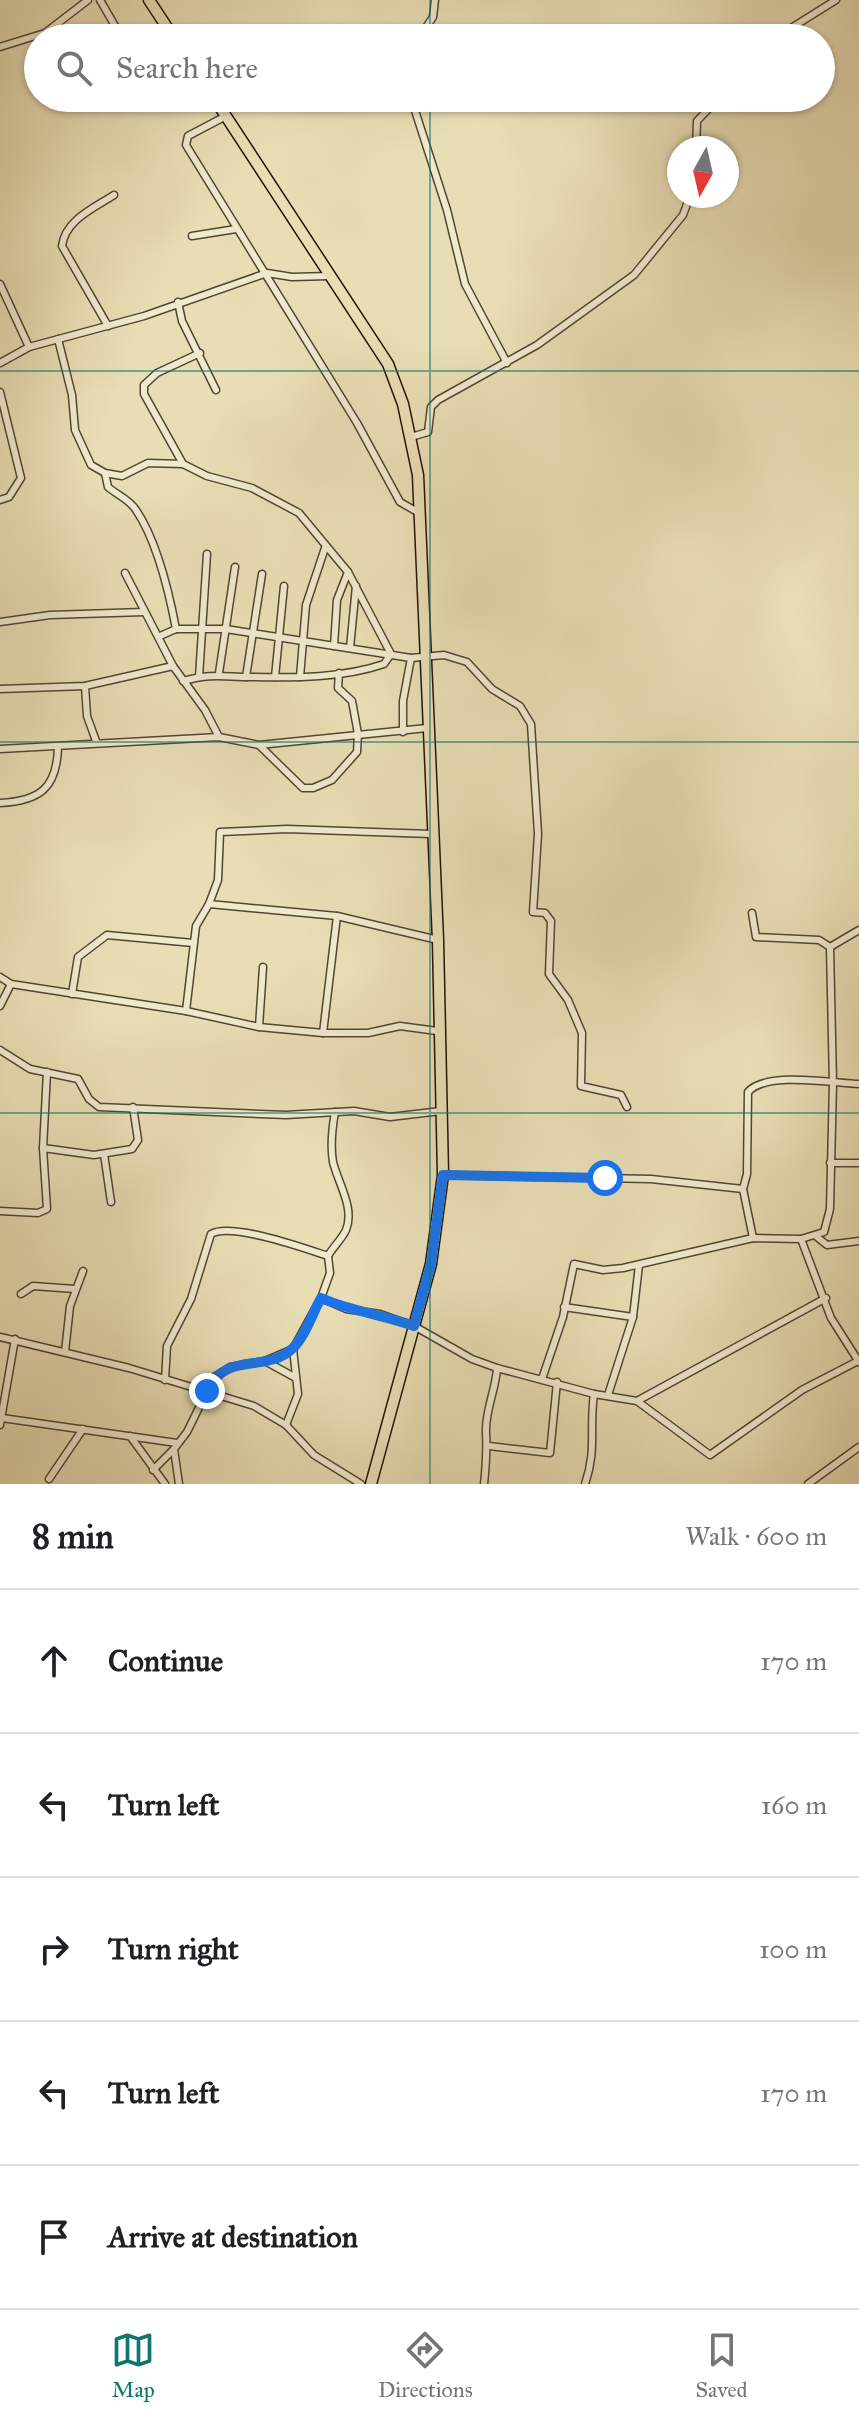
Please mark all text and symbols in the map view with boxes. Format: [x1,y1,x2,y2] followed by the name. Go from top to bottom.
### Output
[24,24,835,112] search box
[52,46,96,90] icon: search
[116,50,258,86] text: Search here
[667,136,739,208] north arrow
[587,1160,623,1196] route start
[189,1373,225,1409] route end
[32,1516,114,1557] text: 8 min
[686,1520,827,1552] text: Walk · 600 m
[32,1639,76,1683] icon: ahead
[108,1643,223,1679] text: Continue
[760,1645,827,1677] text: 170 m
[32,1783,76,1827] icon: left
[108,1787,219,1823] text: Turn left
[761,1789,827,1821] text: 160 m
[32,1927,76,1971] icon: right
[108,1931,239,1967] text: Turn right
[759,1933,827,1965] text: 100 m
[32,2071,76,2115] icon: left
[108,2075,219,2111] text: Turn left
[760,2077,827,2109] text: 170 m
[32,2215,76,2259] icon: arrive
[108,2219,358,2255] text: Arrive at destination
[111,2328,155,2403] tab: Map
[378,2328,473,2403] tab: Directions
[695,2328,748,2403] tab: Saved

